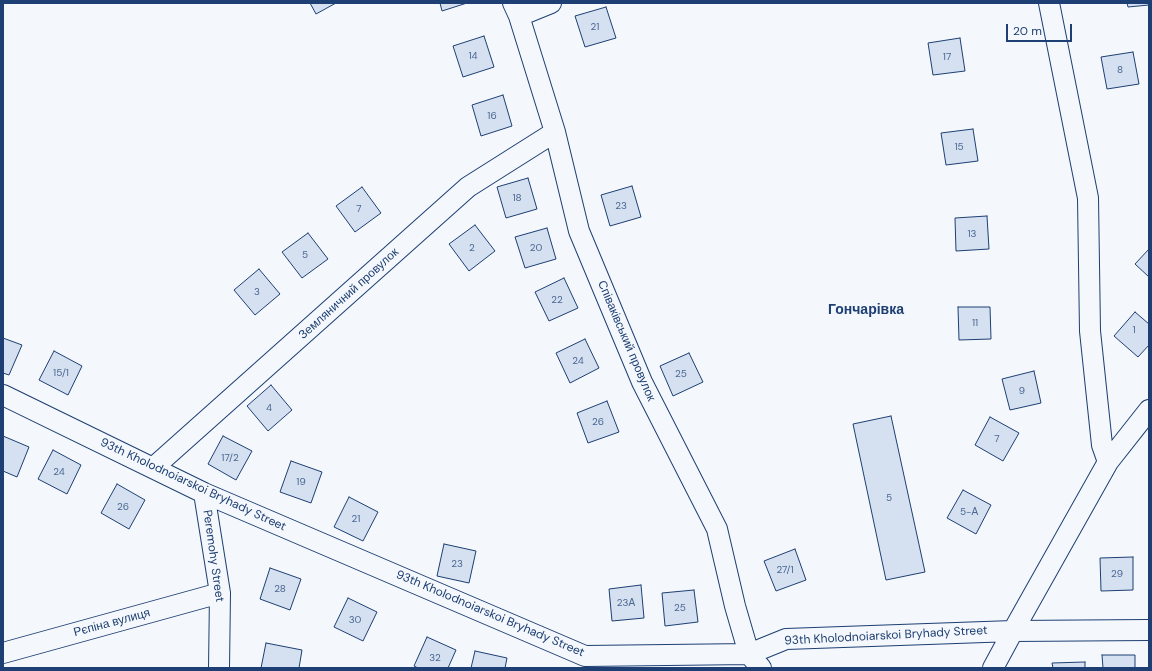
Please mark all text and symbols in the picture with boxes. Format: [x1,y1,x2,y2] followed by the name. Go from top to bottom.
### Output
[1008,16,1074,42] scale bar
[591,21,599,33] house number: 21
[1013,23,1042,39] text: 20 m
[468,50,478,62] house number: 14
[943,51,951,63] house number: 17
[1117,64,1123,76] house number: 8
[487,110,497,122] house number: 16
[954,141,964,153] house number: 15
[512,192,522,204] house number: 18
[615,200,627,212] house number: 23
[356,203,362,215] house number: 7
[967,228,977,240] house number: 13
[469,242,475,254] house number: 2
[530,242,542,254] house number: 20
[296,245,402,343] street label: Земляничний провулок
[302,249,308,261] house number: 5
[594,278,658,404] street label: Співаківський провулок
[254,286,260,298] house number: 3
[551,294,563,306] house number: 22
[828,302,904,318] district label: Гончарівка
[972,317,978,329] house number: 11
[1132,324,1136,336] house number: 1
[572,355,584,367] house number: 24
[53,367,69,379] house number: 15/1
[675,368,687,380] house number: 25
[1019,385,1025,397] house number: 9
[266,402,272,414] house number: 4
[592,416,604,428] house number: 26
[994,433,1000,445] house number: 7
[98,435,288,535] street label: 93th Kholodnoiarskoi Bryhady Street
[221,452,239,464] house number: 17/2
[53,466,65,478] house number: 24
[296,476,306,488] house number: 19
[886,492,892,504] house number: 5
[117,501,129,513] house number: 26
[960,506,978,518] house number: 5-А
[199,509,227,603] street label: Peremohy Street
[352,513,360,525] house number: 21
[451,558,463,570] house number: 23
[776,564,794,576] house number: 27/1
[394,568,586,660] street label: 93th Kholodnoiarskoi Bryhady Street
[1111,568,1123,580] house number: 29
[274,583,286,595] house number: 28
[617,597,635,609] house number: 23А
[674,602,686,614] house number: 25
[72,606,152,640] street label: Рєпіна вулиця
[349,614,361,626] house number: 30
[784,623,988,649] street label: 93th Kholodnoiarskoi Bryhady Street
[429,652,441,664] house number: 32

